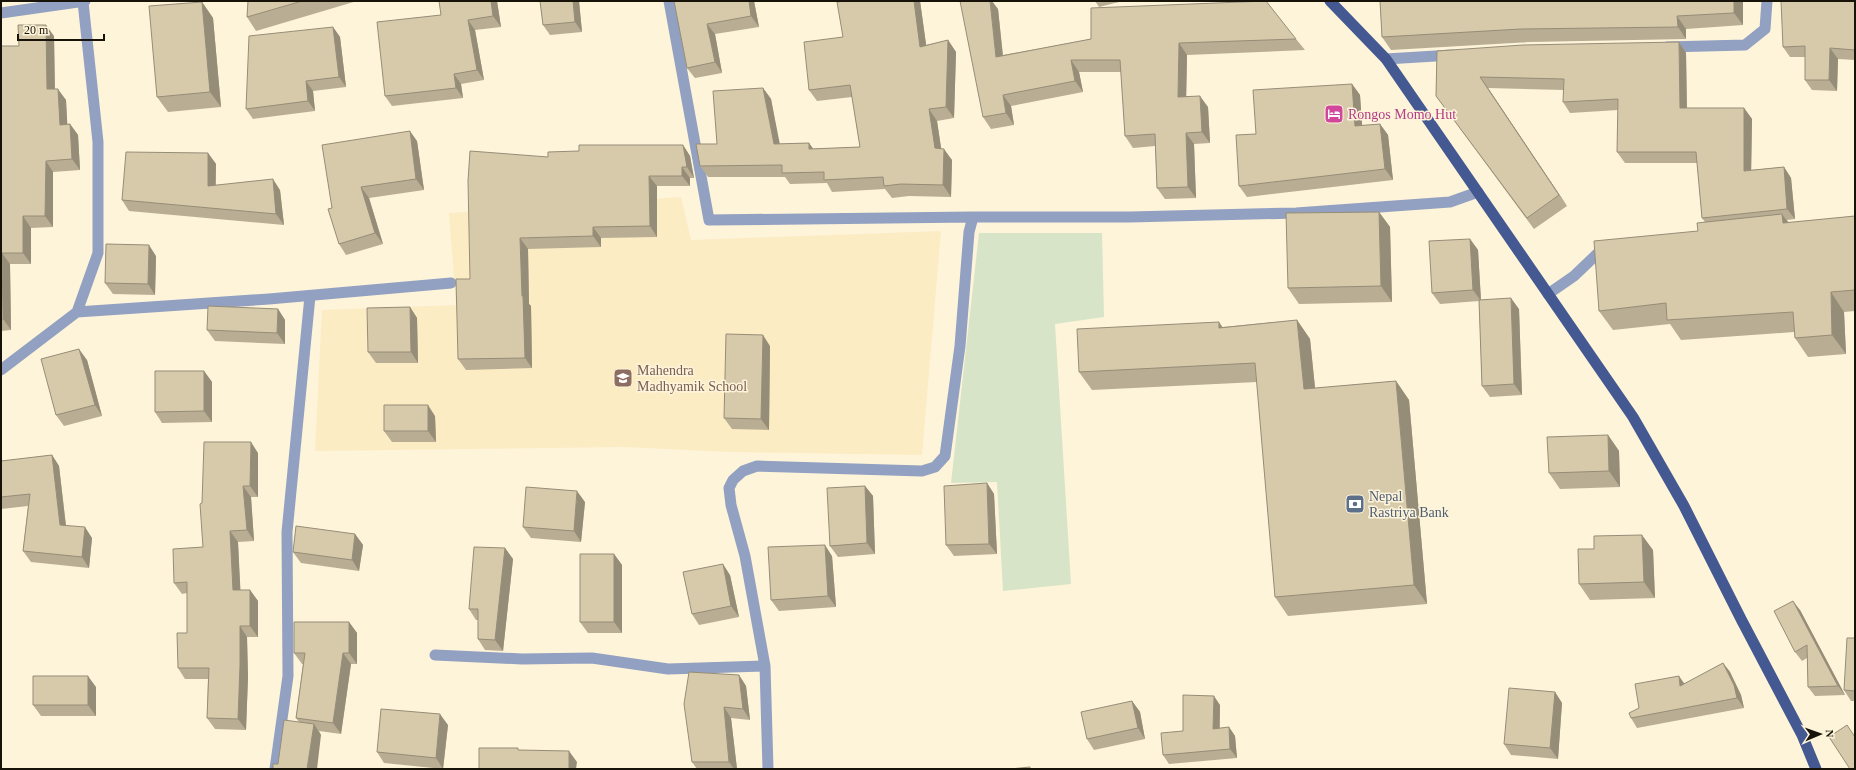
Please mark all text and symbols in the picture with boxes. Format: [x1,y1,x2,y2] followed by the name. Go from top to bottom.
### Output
[18,16,104,42] scale bar
[24,23,49,37] text: 20 m
[1323,103,1345,125] hotel icon: Rongos Momo Hut
[1348,107,1456,122] place label: Rongos Momo Hut
[637,363,747,394] place label: Mahendra Madhyamik School
[612,367,634,389] school or university icon: Mahendra Madhyamik School
[1369,489,1449,520] place label: Nepal Rastriya Bank
[1344,493,1366,515] bank icon: Nepal Rastriya Bank
[1800,714,1840,754] north arrow
[1824,729,1836,738] text: N

